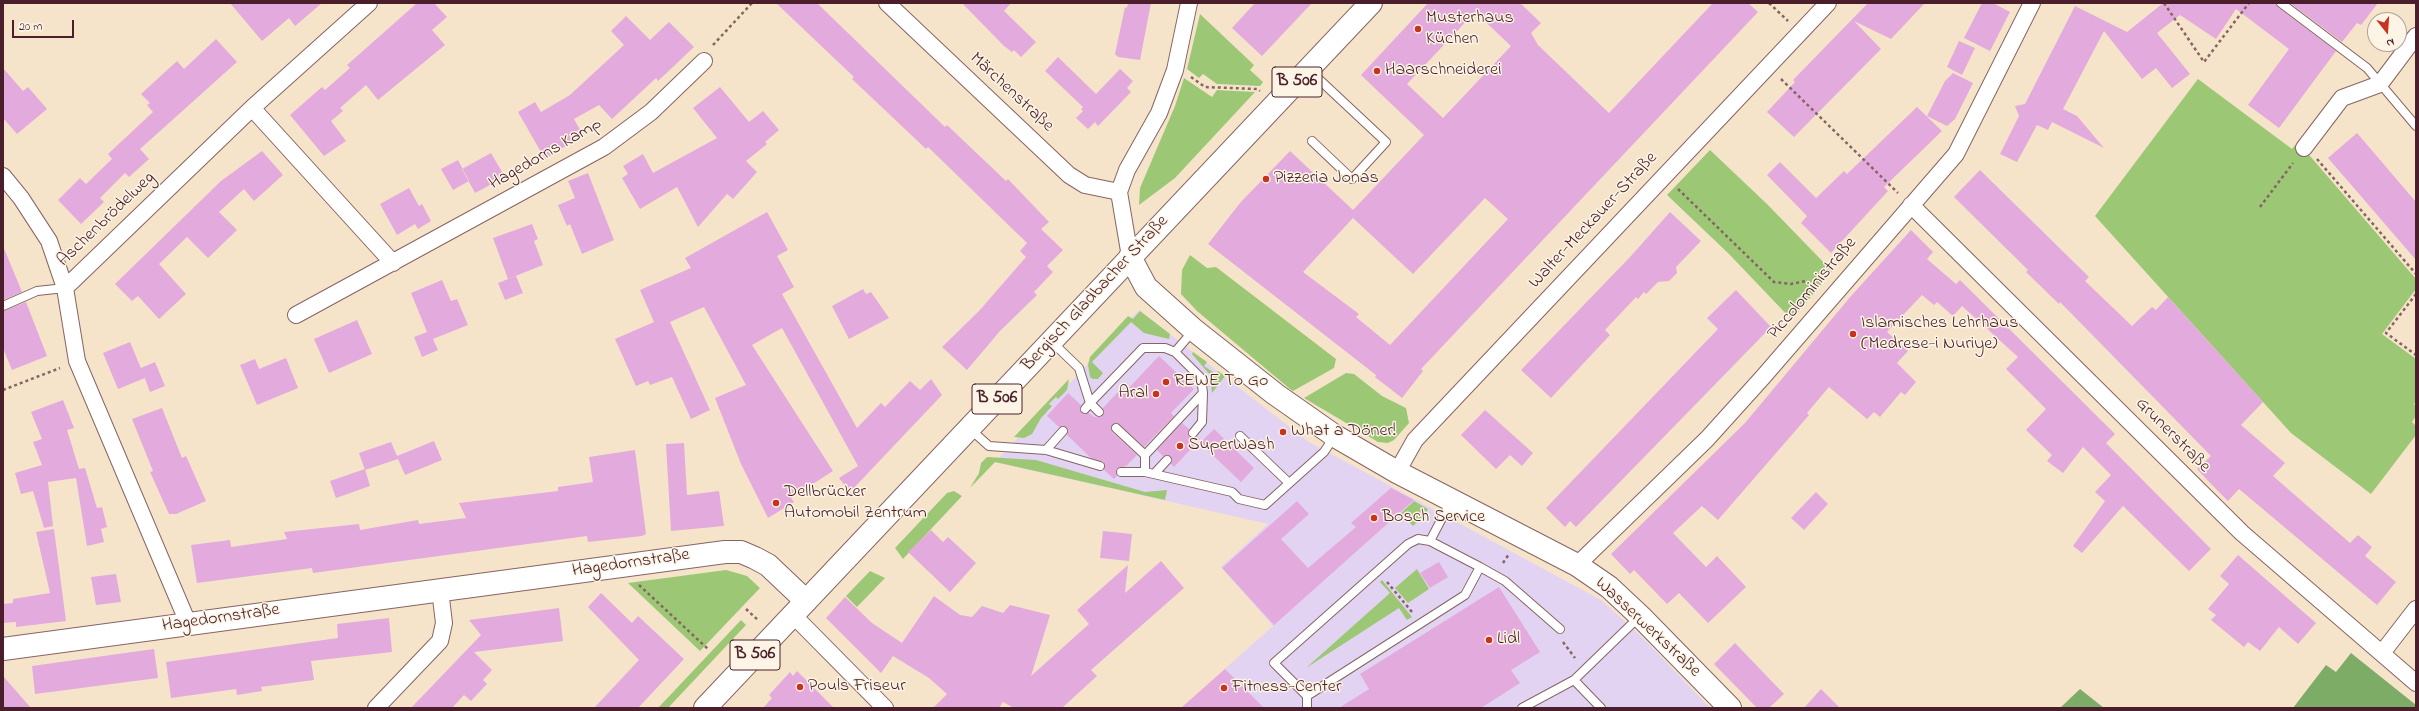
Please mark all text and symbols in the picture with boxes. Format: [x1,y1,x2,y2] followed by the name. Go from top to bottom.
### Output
[1426,8,1514,50] place label: Musterhaus Küchen
[14,12,76,38] scale bar
[2367,12,2407,52] north arrow
[19,18,42,36] text: 20 m
[1413,24,1423,34] marker: Musterhaus Küchen
[2384,34,2396,51] text: N
[964,49,1058,137] street label: Märchenstraße
[1385,60,1501,82] place label: Haarschneiderei
[1372,66,1382,76] marker: Haarschneiderei
[1272,67,1322,97] road number: B 506
[486,114,606,196] street label: Hagedorns Kamp
[1525,148,1663,294] street label: Walter-Meckauer-Straße
[54,168,160,272] street label: Aschenbrödelweg
[1274,168,1379,190] place label: Pizzeria Jonas
[1261,174,1271,184] marker: Pizzeria Jonas
[1018,211,1174,377] street label: Bergisch Gladbacher Straße
[1764,233,1862,345] street label: Piccoloministraße
[1861,313,2018,356] place label: Islamisches Lehrhaus (Medrese-i Nuriye)
[1848,329,1858,339] marker: Islamisches Lehrhaus (Medrese-i Nuriye)
[1174,371,1268,393] place label: REWE To Go
[1161,377,1171,387] marker: REWE To Go
[1119,383,1148,405] place label: Aral
[972,384,1022,414] road number: B 506
[1151,389,1161,399] marker: Aral
[2130,394,2214,478] street label: Grunerstraße
[1291,421,1396,443] place label: What a Döner!
[1278,427,1288,437] marker: What a Döner!
[1188,435,1275,457] place label: SuperWash
[1175,441,1185,451] marker: SuperWash
[784,482,927,524] place label: Dellbrücker Automobil Zentrum
[771,498,781,508] marker: Dellbrücker Automobil Zentrum
[1382,507,1485,529] place label: Bosch Service
[1369,513,1379,523] marker: Bosch Service
[571,545,691,583] street label: Hagedornstraße
[1590,573,1704,683] street label: Wasserwerkstraße
[161,600,281,638] street label: Hagedornstraße
[1497,629,1520,651] place label: Lidl
[1484,635,1494,645] marker: Lidl
[730,640,780,670] road number: B 506
[808,676,906,698] place label: Pouls Friseur
[1232,677,1341,699] place label: Fitness-Center
[795,682,805,692] marker: Pouls Friseur
[1219,683,1229,693] marker: Fitness-Center

